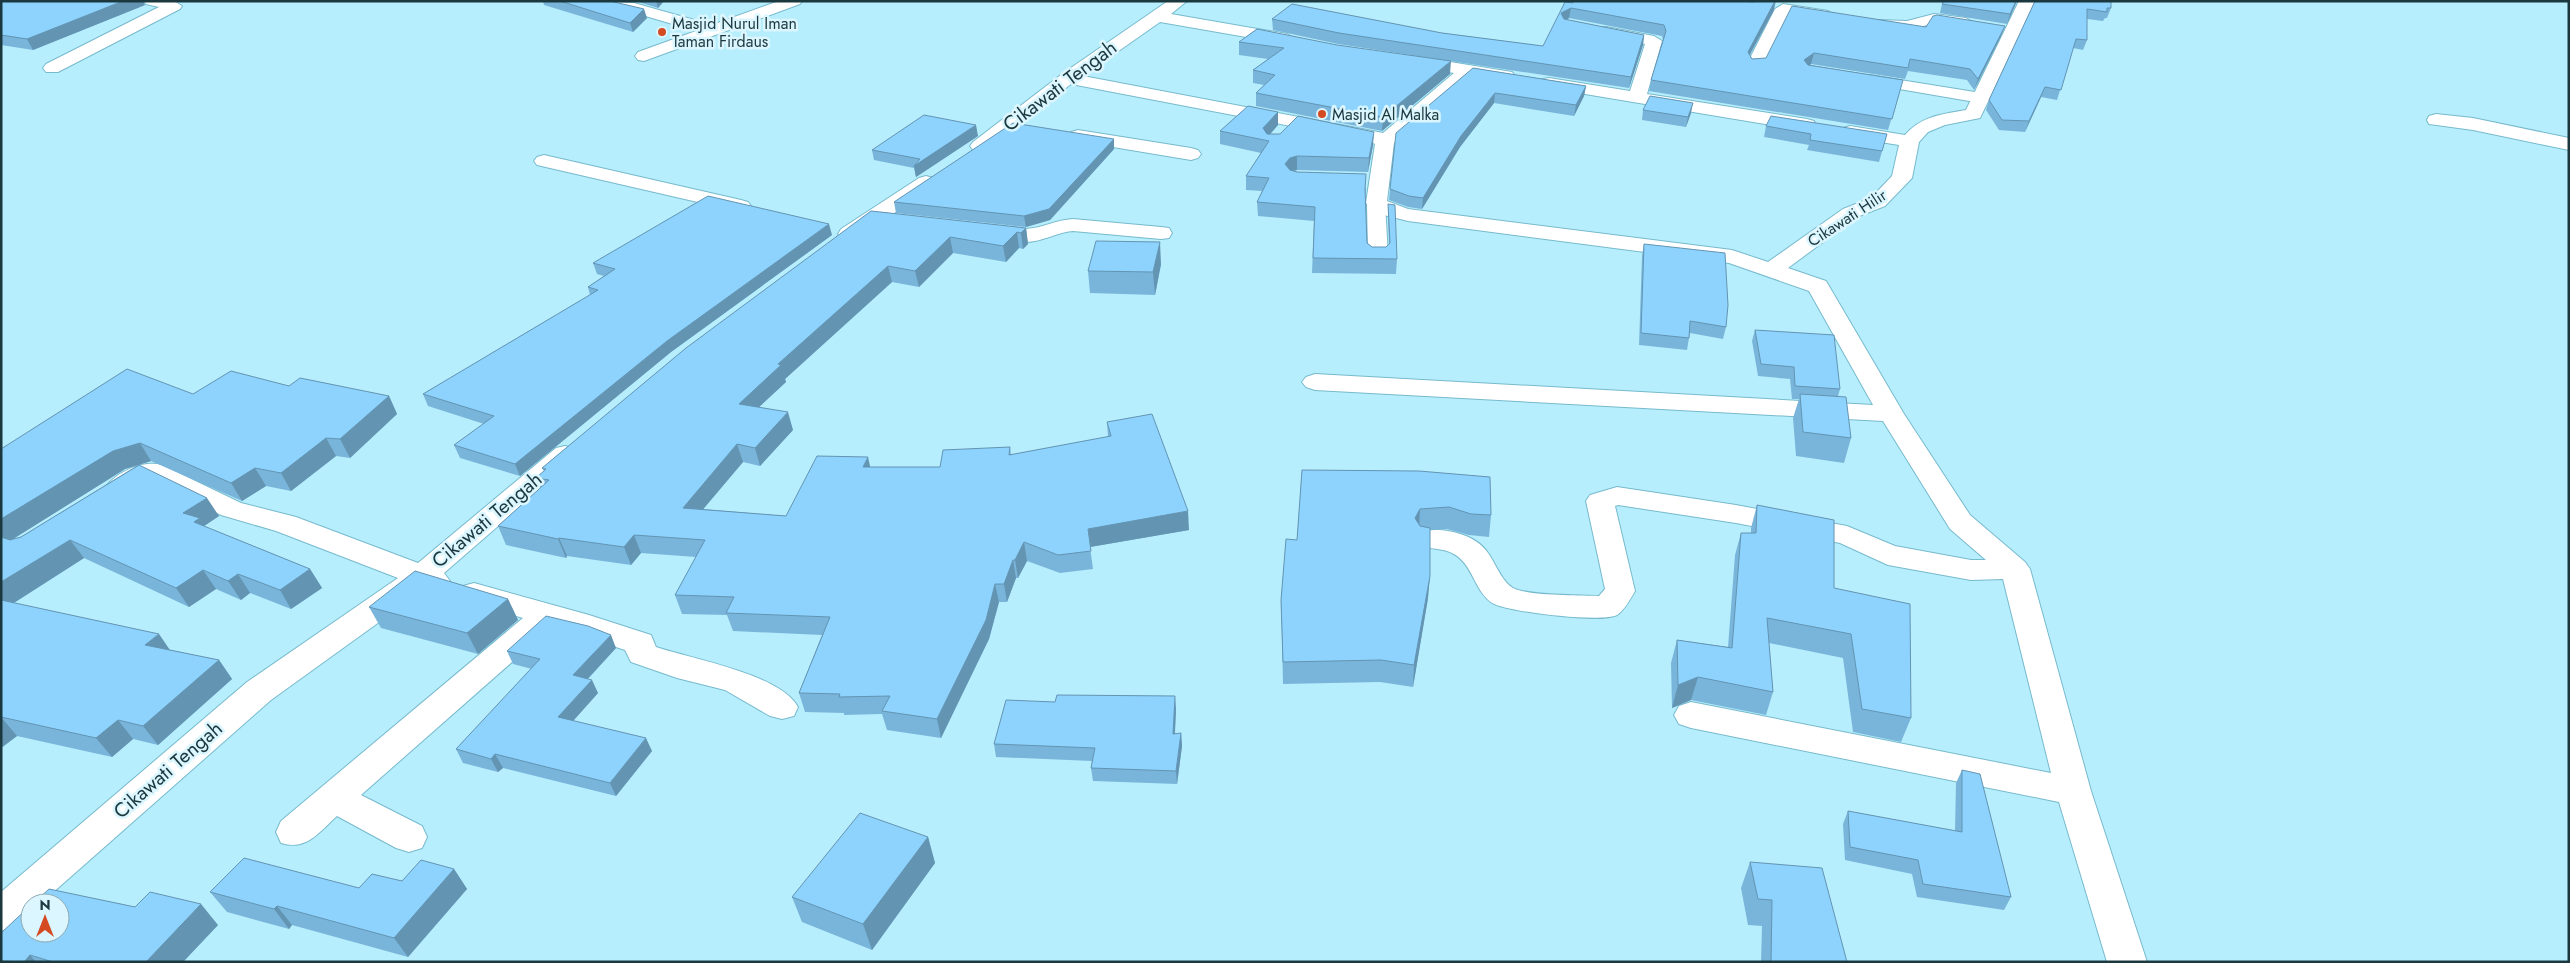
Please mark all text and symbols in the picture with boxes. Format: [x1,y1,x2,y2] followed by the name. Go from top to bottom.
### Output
[672,12,797,53] place label: Masjid Nurul Iman Taman Firdaus
[656,26,668,38] marker: Masjid Nurul Iman Taman Firdaus
[997,33,1123,139] street label: Cikawati Tengah
[1332,103,1439,126] place label: Masjid Al Malka
[1316,108,1328,120] marker: Masjid Al Malka
[1803,184,1891,252] street label: Cikawati Hilir
[426,465,548,575] street label: Cikawati Tengah
[107,714,229,826] street label: Cikawati Tengah
[20,893,70,943] north arrow
[39,895,51,915] text: N

